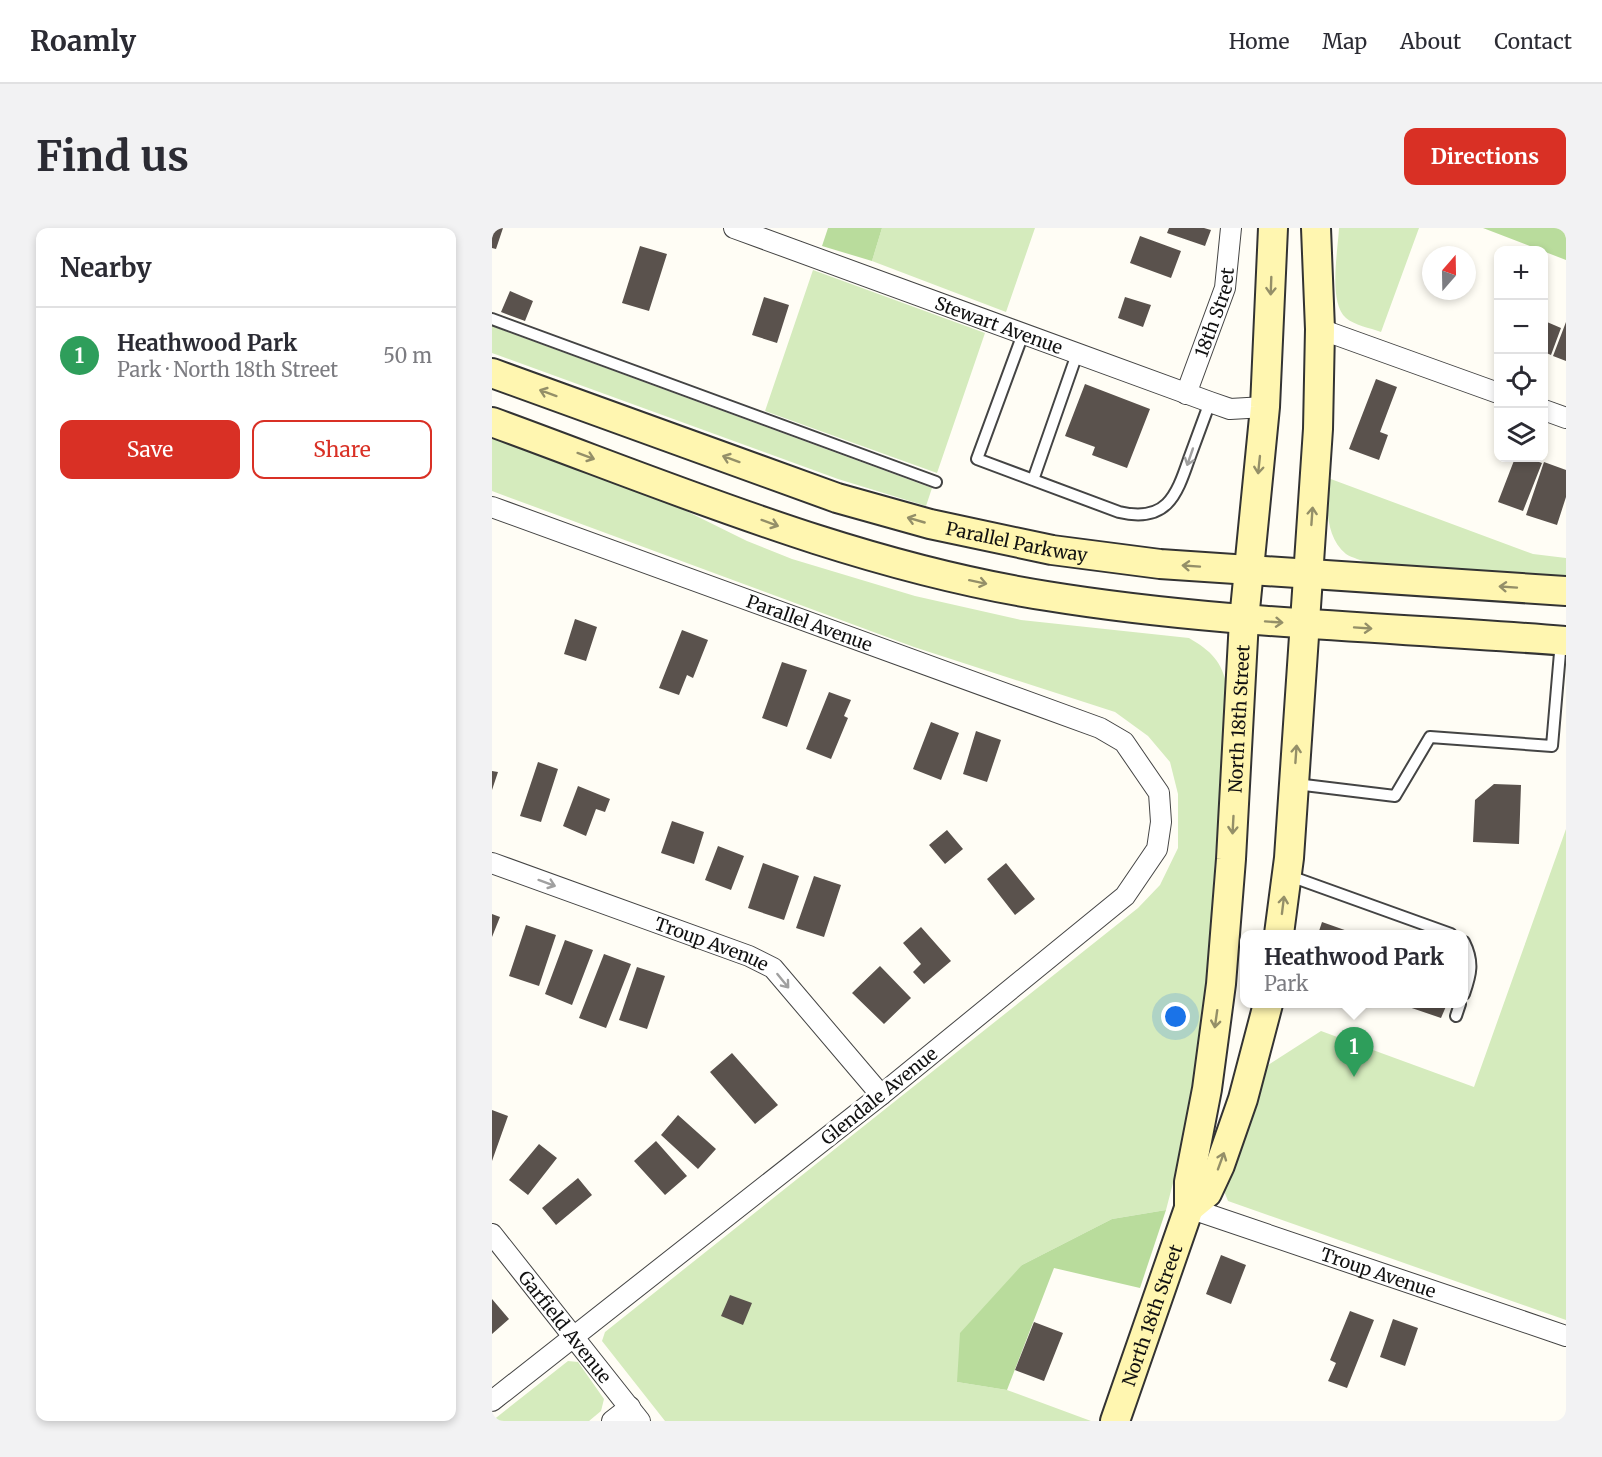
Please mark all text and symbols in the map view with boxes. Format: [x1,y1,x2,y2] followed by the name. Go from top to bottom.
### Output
[30,23,136,59] text: Roamly
[1229,28,1289,55] text: Home
[1322,28,1367,55] text: Map
[1400,28,1461,55] text: About
[1494,28,1572,55] text: Contact
[1404,128,1566,185] button: Directions
[36,130,189,182] text: Find us
[1422,246,1476,300] north arrow
[1494,246,1548,462] map controls
[1494,246,1548,300] button: +
[60,251,152,284] text: Nearby
[1189,266,1238,360] street label: 18th Street
[1265,276,1276,296] one-way arrow
[932,291,1066,359] street label: Stewart Avenue
[1494,300,1548,354] button: −
[117,329,297,357] text: Heathwood Park
[75,343,84,368] text: 1
[383,343,432,368] text: 50 m
[1494,354,1548,408] button: locate
[117,357,338,382] text: Park · North 18th Street
[539,387,558,398] one-way arrow
[1494,408,1548,462] button: layers
[60,420,240,479] button: Save
[252,420,432,479] button: Share
[1184,447,1195,466] one-way arrow
[577,452,595,463] one-way arrow
[722,453,741,464] one-way arrow
[1253,454,1264,474] one-way arrow
[1306,507,1317,526] one-way arrow
[907,514,926,525] one-way arrow
[944,516,1089,566] street label: Parallel Parkway
[760,518,779,529] one-way arrow
[1181,560,1201,571] one-way arrow
[969,576,988,588] one-way arrow
[1498,581,1518,592] one-way arrow
[744,589,876,656] street label: Parallel Avenue
[1264,617,1284,628] one-way arrow
[1353,623,1372,634] one-way arrow
[1223,644,1254,793] street label: North 18th Street
[1291,744,1302,764] one-way arrow
[1227,814,1238,834] one-way arrow
[537,879,556,890] one-way arrow
[1278,895,1289,915] one-way arrow
[652,911,773,976] street label: Troup Avenue
[1240,930,1468,1008] popup
[1264,943,1444,971] text: Heathwood Park
[1264,971,1308,996] text: Park
[777,973,790,989] one-way arrow
[1161,1002,1190,1031] your location
[1211,1009,1222,1028] one-way arrow
[1334,1028,1374,1077] pin: 1
[816,1042,942,1150] street label: Glendale Avenue
[1216,1152,1227,1170] one-way arrow
[1117,1241,1187,1389] street label: North 18th Street
[1318,1242,1439,1303] street label: Troup Avenue
[514,1266,617,1387] street label: Garfield Avenue

